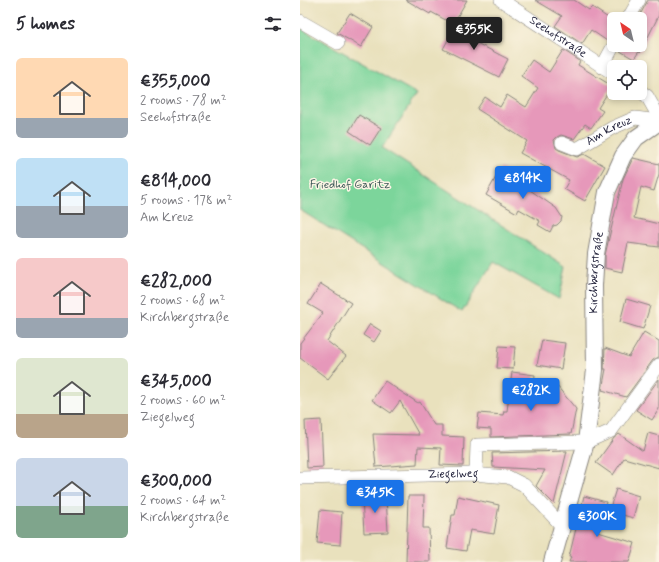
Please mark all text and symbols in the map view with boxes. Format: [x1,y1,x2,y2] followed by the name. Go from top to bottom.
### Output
[607,12,647,52] north arrow
[607,12,647,100] map controls
[16,13,75,35] text: 5 homes
[262,13,284,35] icon: filters
[526,13,590,62] street label: Seehofstraße
[446,17,502,51] pin: €355K
[455,21,493,38] text: €355K
[607,60,647,100] button: locate
[140,70,210,92] text: €355,000
[48,74,96,122] icon: home
[140,92,227,109] text: 2 rooms · 78 m²
[140,109,211,126] text: Seehofstraße
[583,112,634,150] street label: Am Kreuz
[495,166,551,200] pin: €814K
[140,170,211,192] text: €814,000
[504,170,542,187] text: €814K
[48,174,96,222] icon: home
[310,177,391,193] park label: Friedhof Garitz
[140,192,232,209] text: 5 rooms · 178 m²
[140,209,194,226] text: Am Kreuz
[586,230,608,314] street label: Kirchbergstraße
[140,270,212,292] text: €282,000
[48,274,96,322] icon: home
[140,292,225,309] text: 2 rooms · 68 m²
[140,309,229,326] text: Kirchbergstraße
[140,370,212,392] text: €345,000
[48,374,96,422] icon: home
[503,378,559,412] pin: €282K
[512,382,550,399] text: €282K
[140,392,226,409] text: 2 rooms · 60 m²
[140,409,195,426] text: Ziegelweg
[427,466,479,484] street label: Ziegelweg
[140,470,212,492] text: €300,000
[48,474,96,522] icon: home
[347,480,403,514] pin: €345K
[356,484,394,501] text: €345K
[140,492,226,509] text: 2 rooms · 64 m²
[569,504,625,538] pin: €300K
[578,508,616,525] text: €300K
[140,509,229,526] text: Kirchbergstraße

